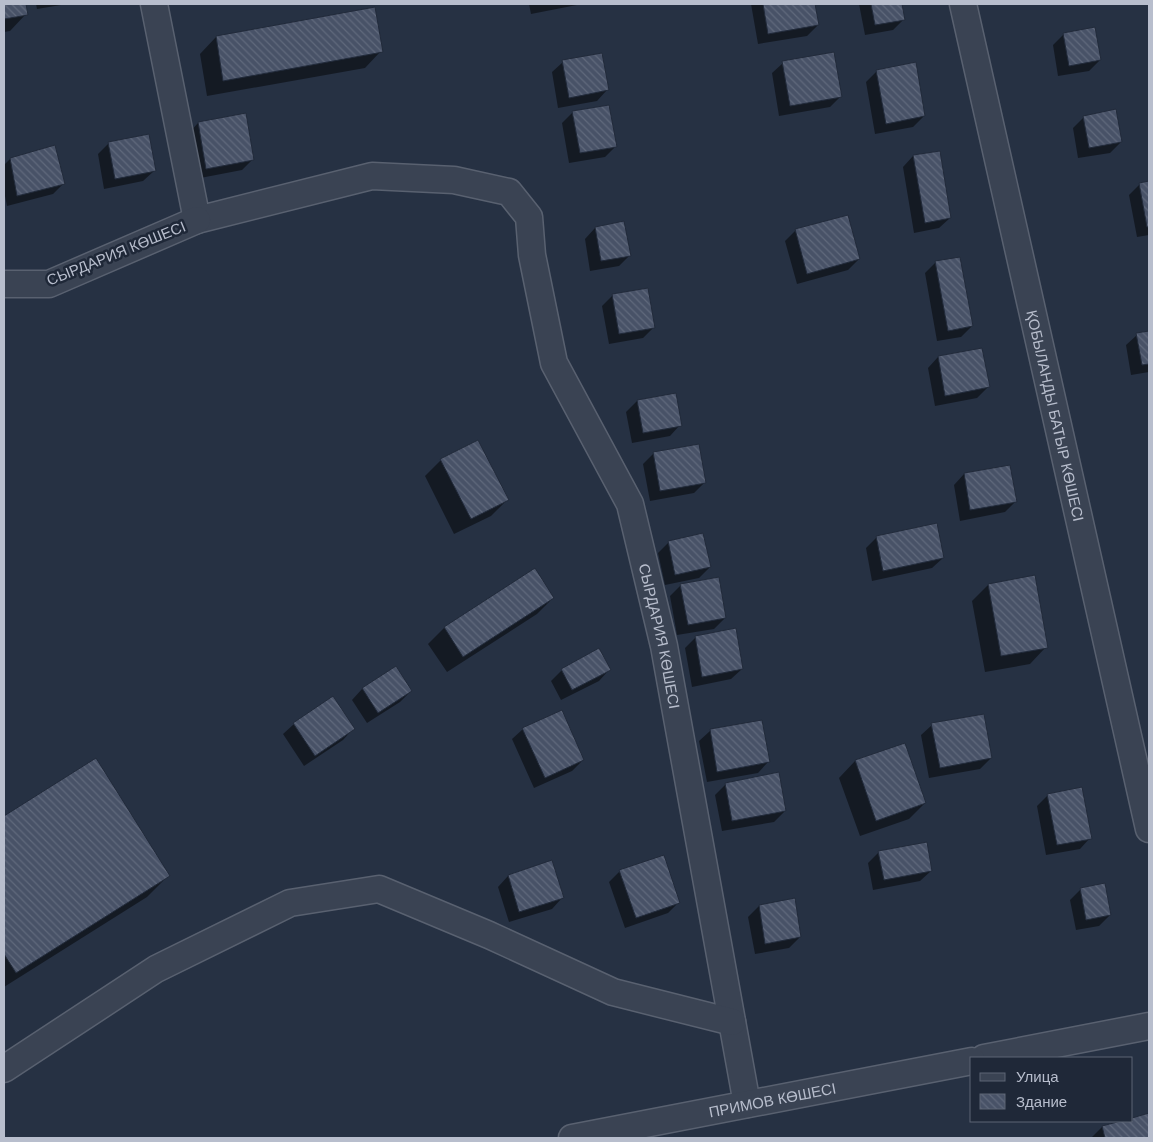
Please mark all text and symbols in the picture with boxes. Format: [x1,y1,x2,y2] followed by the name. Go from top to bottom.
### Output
[44,217,188,289] street label: СЫРДАРИЯ КӨШЕСІ
[1024,308,1088,523] street label: ҚОБЫЛАНДЫ БАТЫР КӨШЕСІ
[636,562,684,710] street label: СЫРДАРИЯ КӨШЕСІ
[970,1057,1133,1122] legend
[1016,1068,1059,1085] text: Улица
[707,1079,837,1120] street label: ПРИМОВ КӨШЕСІ
[1016,1093,1067,1110] text: Здание

